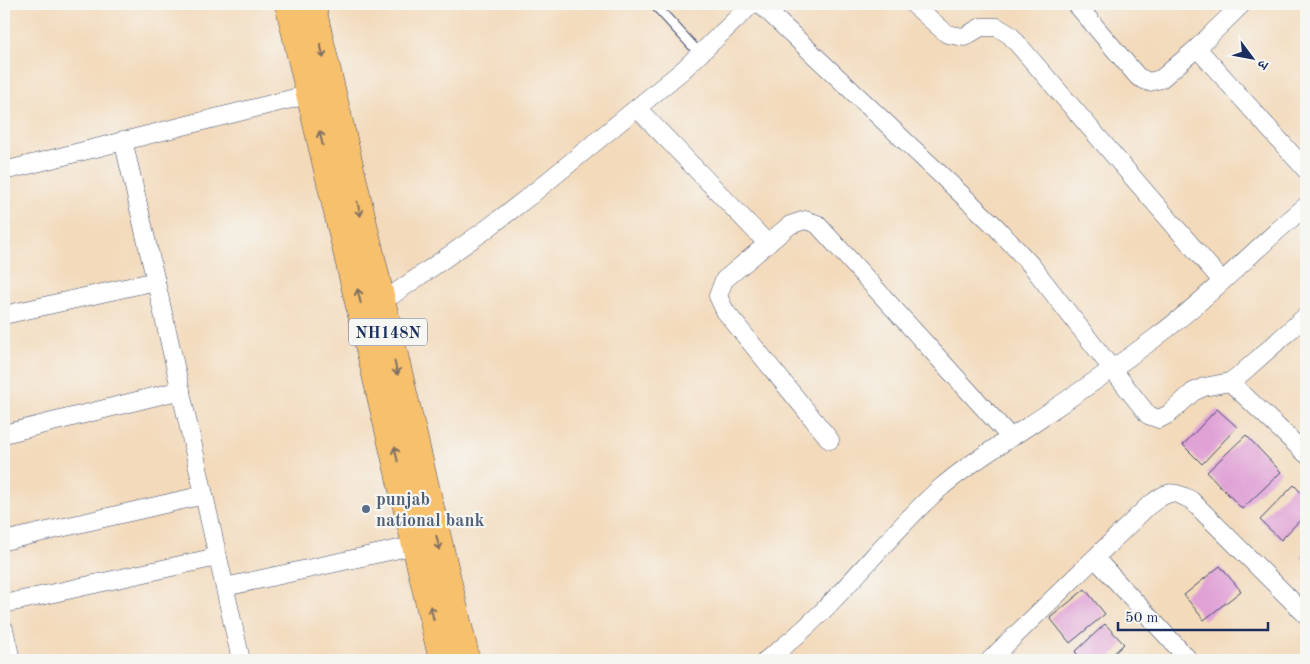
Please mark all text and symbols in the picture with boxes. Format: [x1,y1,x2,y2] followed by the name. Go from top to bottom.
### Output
[1228,32,1278,82] north arrow
[318,43,327,59] one-way arrow
[1254,57,1271,72] text: उ
[316,130,325,146] one-way arrow
[355,201,364,217] one-way arrow
[354,289,363,305] one-way arrow
[349,318,427,346] road number: NH148N
[392,359,401,375] one-way arrow
[391,447,400,463] one-way arrow
[376,491,485,530] place label: punjab national bank
[360,503,372,515] marker: punjab national bank
[434,534,443,550] one-way arrow
[1118,599,1268,631] scale bar
[427,605,436,621] one-way arrow
[1125,611,1159,626] text: 50 m

